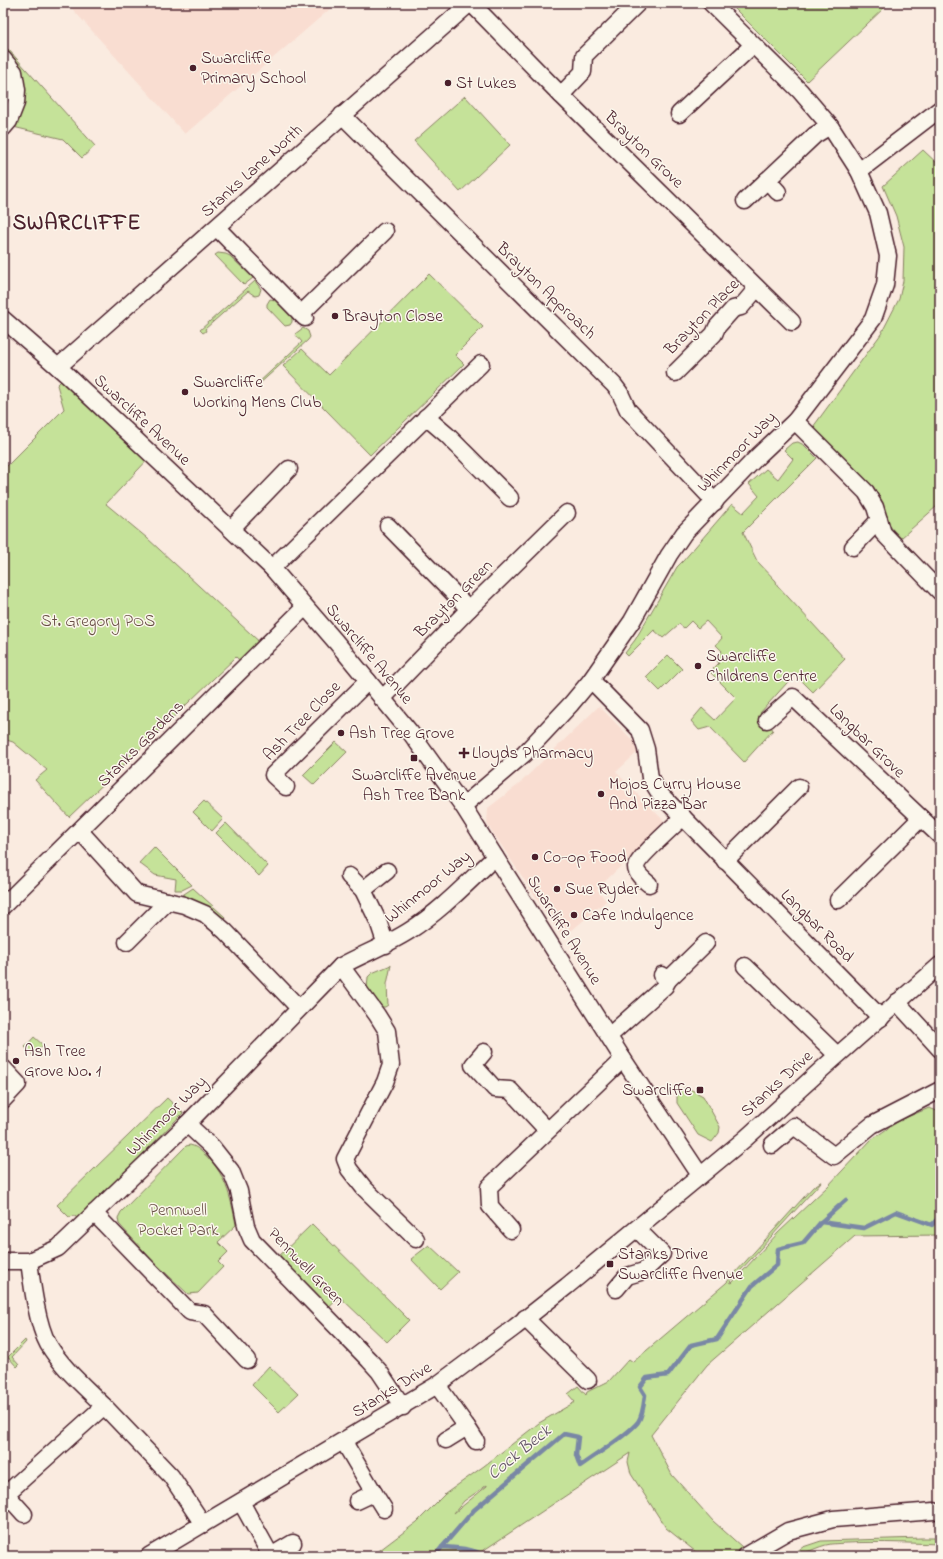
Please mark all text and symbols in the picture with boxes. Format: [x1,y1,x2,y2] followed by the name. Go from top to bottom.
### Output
[201,46,306,92] place label: Swarcliffe Primary School
[188,63,198,73] marker: Swarcliffe Primary School
[456,71,517,96] place label: St Lukes
[443,78,453,88] marker: St Lukes
[597,105,690,195] street label: Brayton Grove
[195,118,309,224] street label: Stanks Lane North
[13,209,141,239] district label: SWARCLIFFE
[489,236,602,346] street label: Brayton Approach
[658,273,746,363] street label: Brayton Place
[342,304,443,330] place label: Brayton Close
[330,311,340,321] marker: Brayton Close
[88,368,196,472] street label: Swarcliffe Avenue
[193,370,321,417] place label: Swarcliffe Working Mens Club
[180,387,190,397] marker: Swarcliffe Working Mens Club
[692,406,783,499] street label: Whinmoor Way
[408,554,500,645] street label: Brayton Green
[319,598,419,710] street label: Swarcliffe Avenue
[41,609,155,636] park label: St. Gregory POS
[706,644,817,689] place label: Swarcliffe Childrens Centre
[693,661,703,671] marker: Swarcliffe Childrens Centre
[257,675,347,767] street label: Ash Tree Close
[92,695,190,793] street label: Stanks Gardens
[822,698,911,786] street label: Langbar Grove
[349,721,455,746] place label: Ash Tree Grove
[336,728,346,738] marker: Ash Tree Grove
[472,741,593,767] place label: Lloyds Pharmacy
[459,748,469,758] marker: Lloyds Pharmacy
[409,753,419,763] marker: Swarcliffe Avenue Ash Tree Bank
[352,763,477,808] place label: Swarcliffe Avenue Ash Tree Bank
[609,772,741,817] place label: Mojos Curry House And Pizza Bar
[596,789,606,799] marker: Mojos Curry House And Pizza Bar
[379,844,477,930] street label: Whinmoor Way
[543,845,627,870] place label: Co-op Food
[530,852,540,862] marker: Co-op Food
[520,870,608,990] street label: Swarcliffe Avenue
[565,877,640,903] place label: Sue Ryder
[773,883,860,970] street label: Langbar Road
[552,884,562,894] marker: Sue Ryder
[582,903,694,930] place label: Cafe Indulgence
[569,910,579,920] marker: Cafe Indulgence
[24,1039,102,1084] place label: Ash Tree Grove No. 1
[735,1044,819,1123] street label: Stanks Drive
[11,1056,21,1066] marker: Ash Tree Grove No. 1
[121,1070,214,1163] street label: Whinmoor Way
[622,1078,692,1103] place label: Swarcliffe
[695,1085,705,1095] marker: Swarcliffe
[138,1198,219,1243] park label: Pennwell Pocket Park
[262,1222,350,1312] street label: Pennwell Green
[618,1242,743,1287] place label: Stanks Drive Swarcliffe Avenue
[605,1259,615,1269] marker: Stanks Drive Swarcliffe Avenue
[347,1355,437,1424] street label: Stanks Drive
[482,1418,558,1487] water label: Cock Beck

